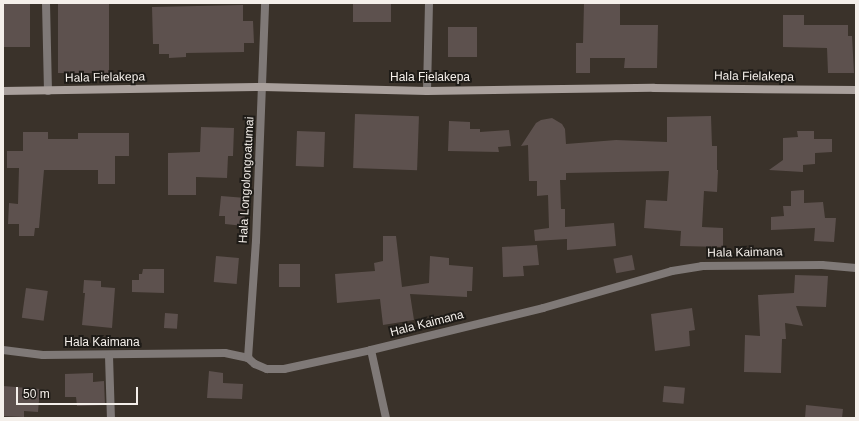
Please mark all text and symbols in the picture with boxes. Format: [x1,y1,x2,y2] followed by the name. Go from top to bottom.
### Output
[714,69,794,85] street label: Hala Fielakepa
[65,70,145,86] street label: Hala Fielakepa
[390,71,470,85] street label: Hala Fielakepa
[236,116,258,244] street label: Hala Longolongoatumai
[707,245,783,261] street label: Hala Kaimana
[389,308,465,340] street label: Hala Kaimana
[64,336,140,350] street label: Hala Kaimana
[18,379,140,405] scale bar
[23,387,50,401] text: 50 m

